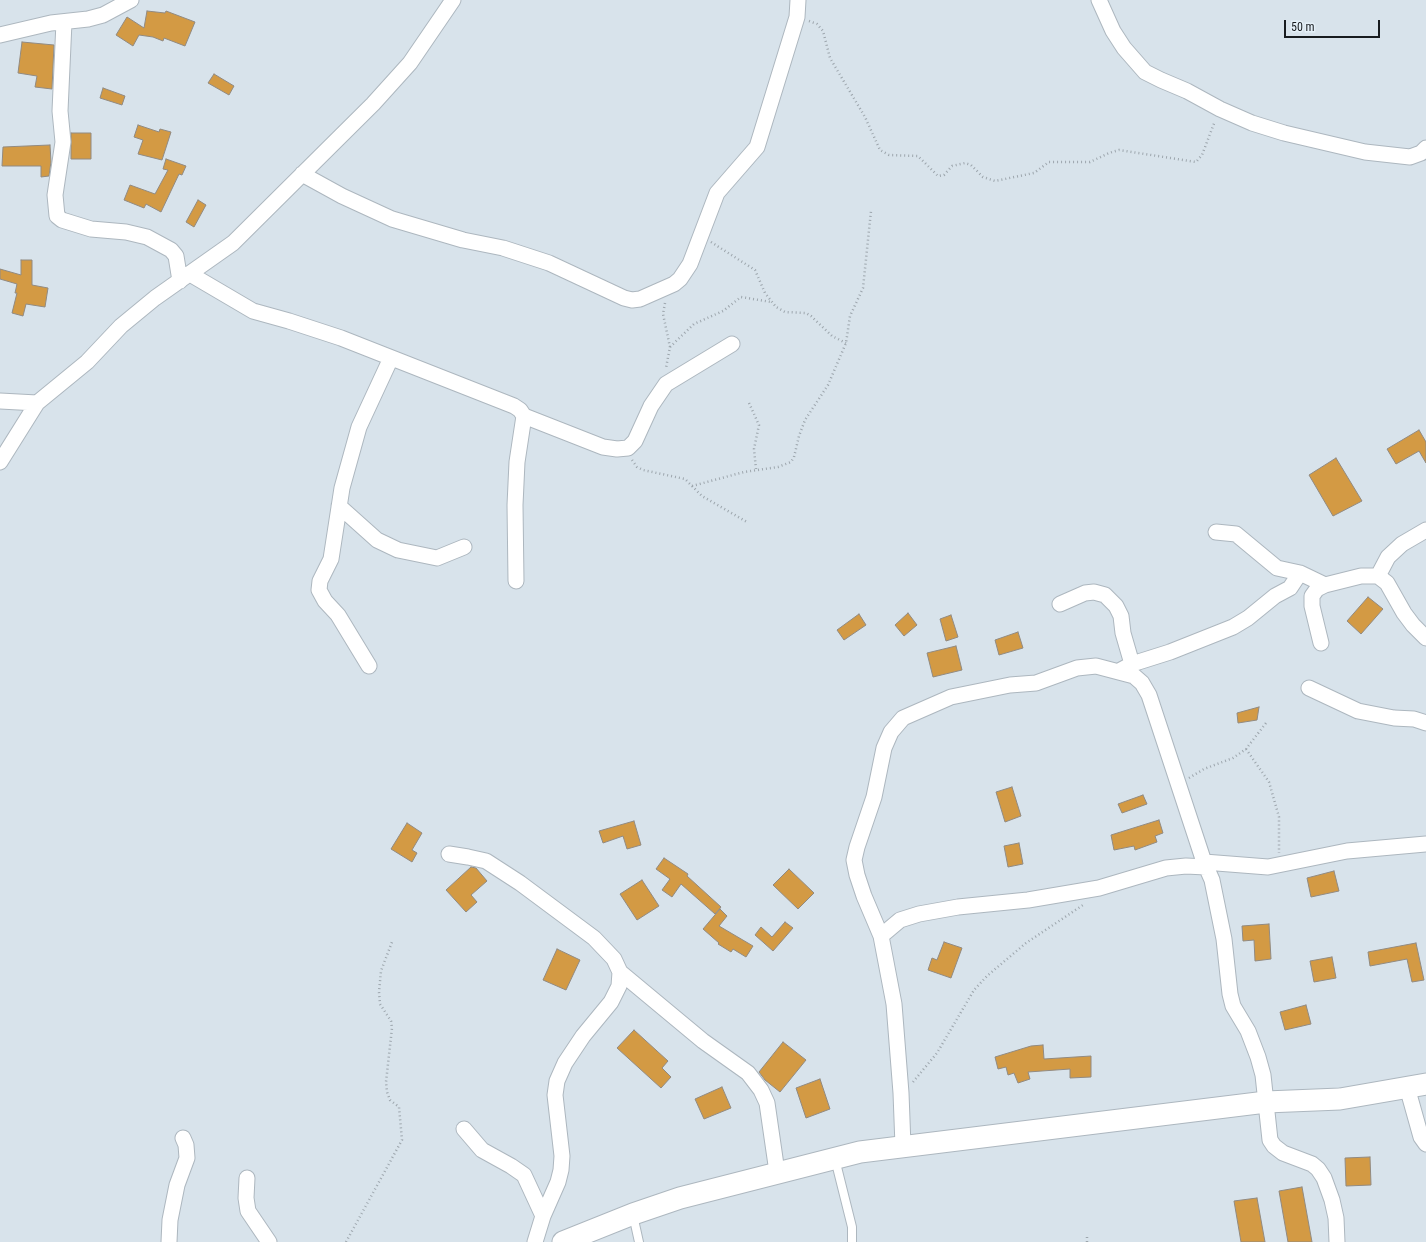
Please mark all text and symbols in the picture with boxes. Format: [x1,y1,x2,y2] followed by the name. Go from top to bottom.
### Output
[1286,12,1382,38] scale bar
[1291,20,1315,34] text: 50 m

